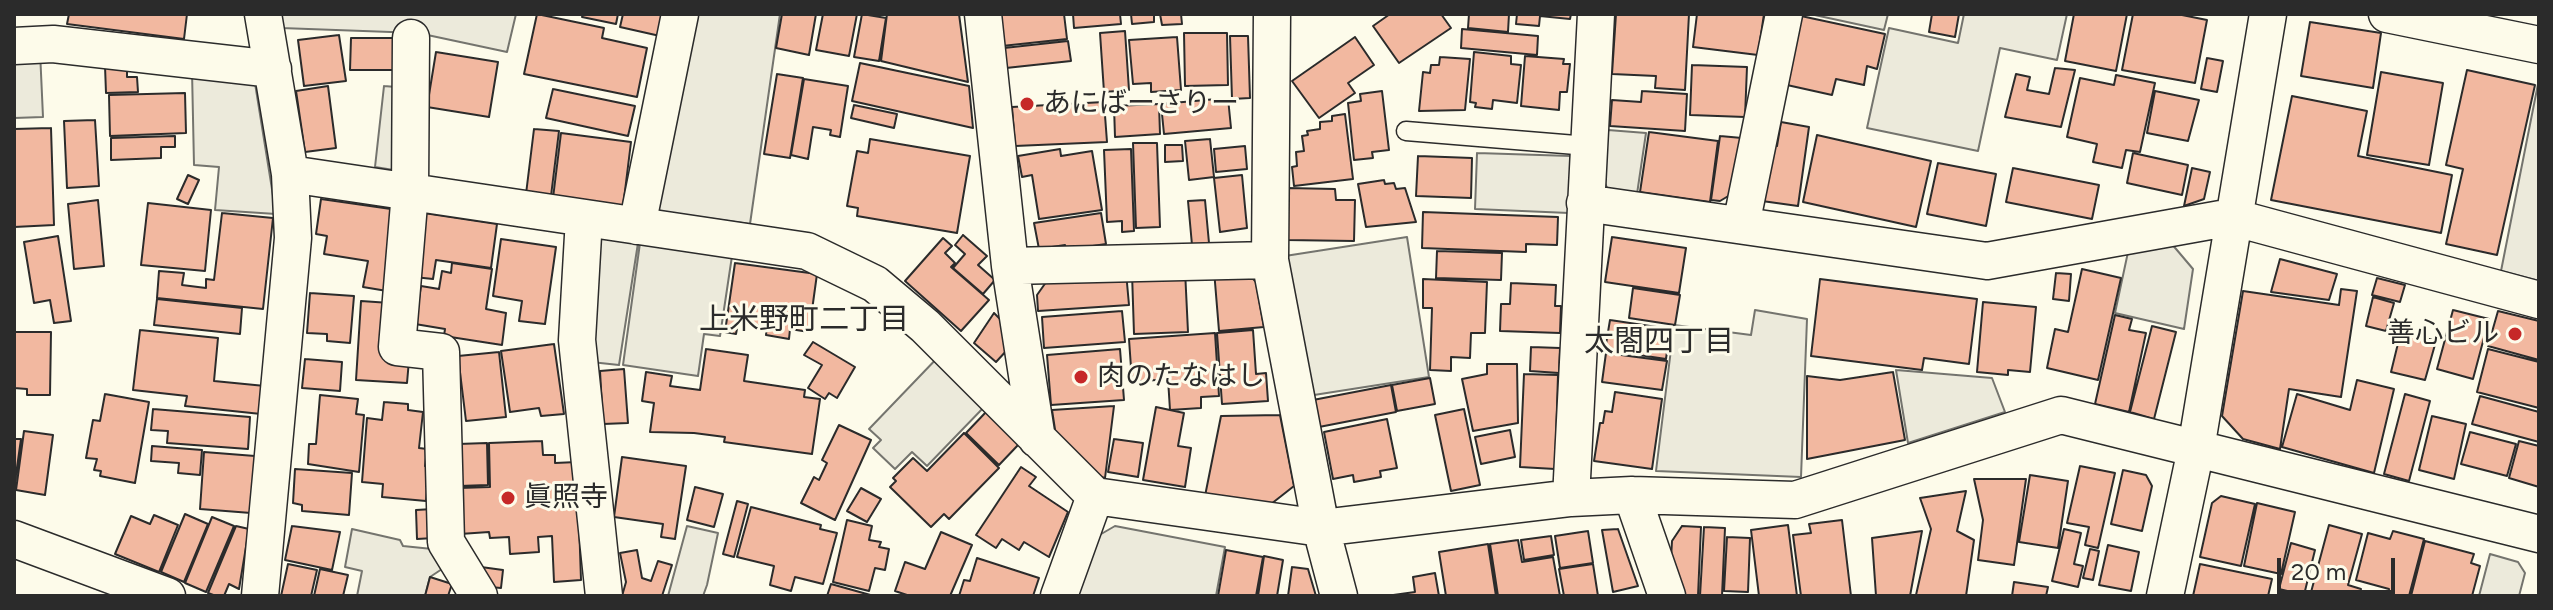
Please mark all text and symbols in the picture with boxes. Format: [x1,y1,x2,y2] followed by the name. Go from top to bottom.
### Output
[1043,87,1239,121] place label: あにばーさりー
[1018,95,1036,113] marker: あにばーさりー
[699,302,909,338] district label: 上米野町二丁目
[2387,317,2499,351] place label: 善心ビル
[1584,324,1734,360] district label: 太閤四丁目
[2506,325,2524,343] marker: 善心ビル
[1097,360,1265,394] place label: 肉のたなはし
[1072,368,1090,386] marker: 肉のたなはし
[524,481,608,515] place label: 眞照寺
[499,489,517,507] marker: 眞照寺
[2281,542,2399,592] scale bar
[2291,557,2346,586] text: 20 m

